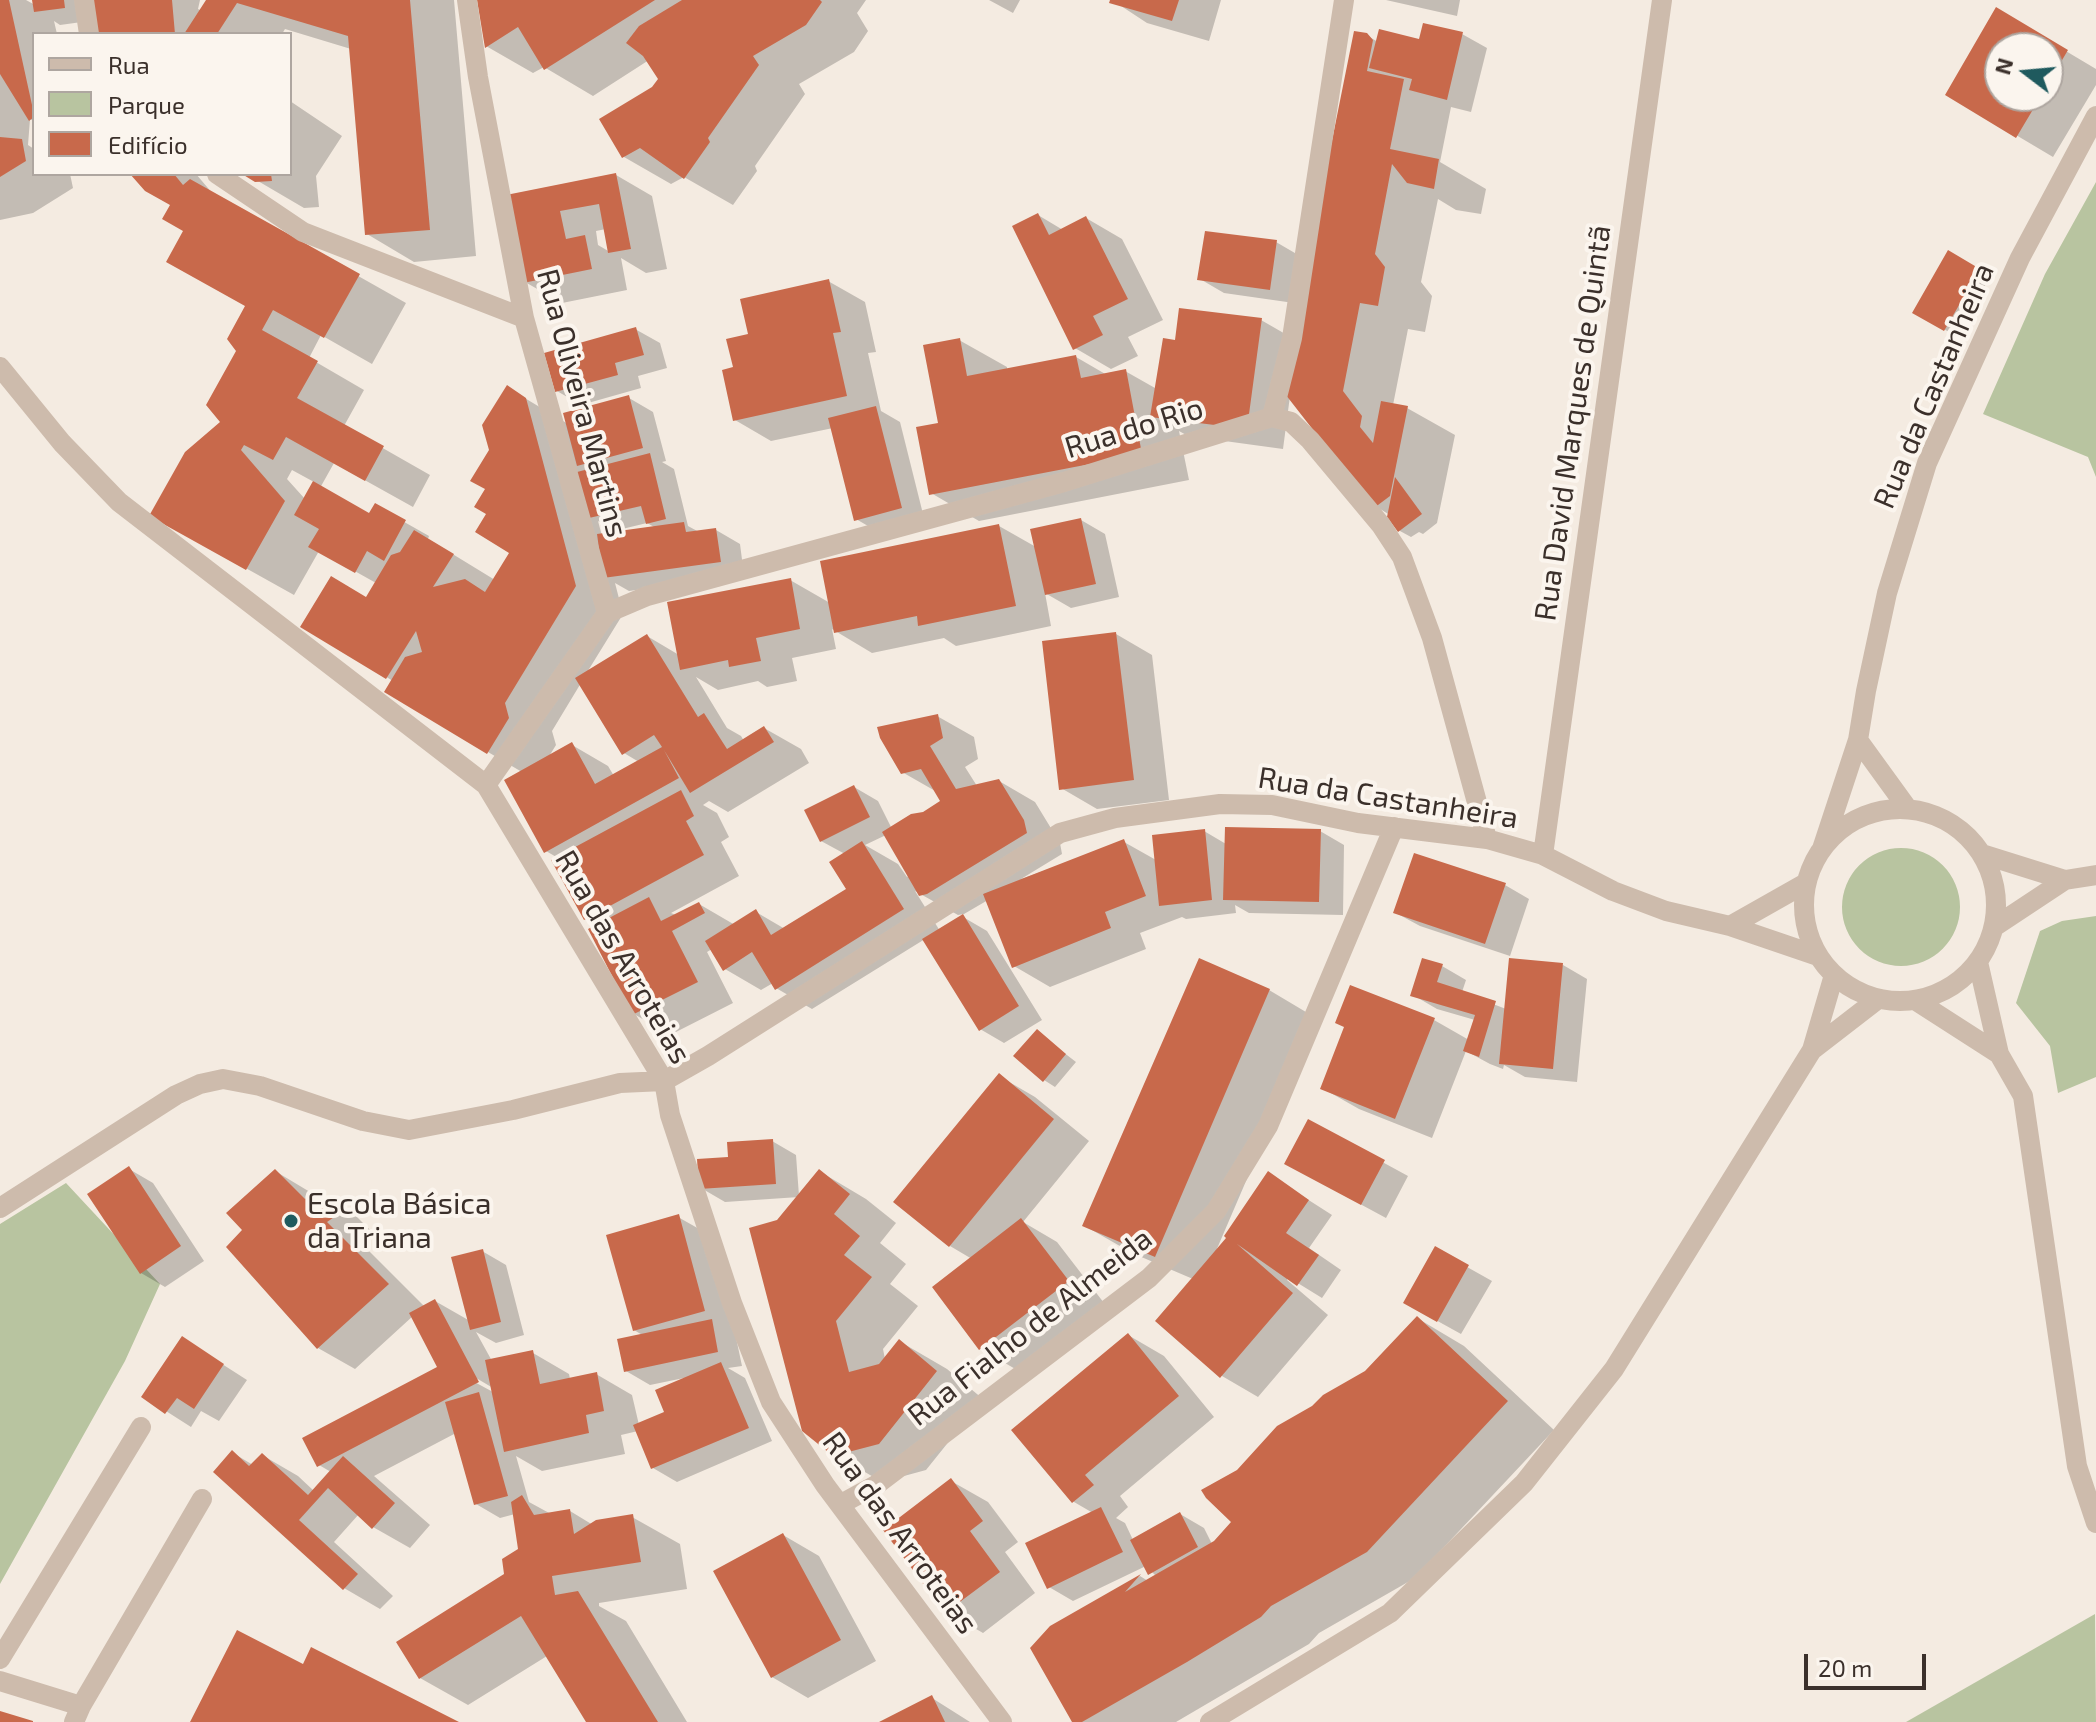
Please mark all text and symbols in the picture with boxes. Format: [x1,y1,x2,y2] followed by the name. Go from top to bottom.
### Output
[32,32,292,176] legend
[1984,32,2064,112] north arrow
[108,50,150,79] text: Rua
[1988,55,2018,77] text: N
[108,90,185,119] text: Parque
[108,130,188,159] text: Edifício
[1527,223,1619,623] street label: Rua David Marques de Quintã
[1866,258,2002,514] street label: Rua da Castanheira
[529,265,635,541] street label: Rua Oliveira Martins
[1060,390,1208,466] street label: Rua do Rio
[1255,760,1521,836] street label: Rua da Castanheira
[547,844,699,1070] street label: Rua das Arroteias
[307,1186,491,1256] place label: Escola Básica da Triana
[282,1212,300,1230] marker: Escola Básica da Triana
[901,1220,1159,1434] street label: Rua Fialho de Almeida
[815,1425,985,1641] street label: Rua das Arroteias
[1808,1638,1930,1688] scale bar
[1818,1653,1872,1682] text: 20 m

